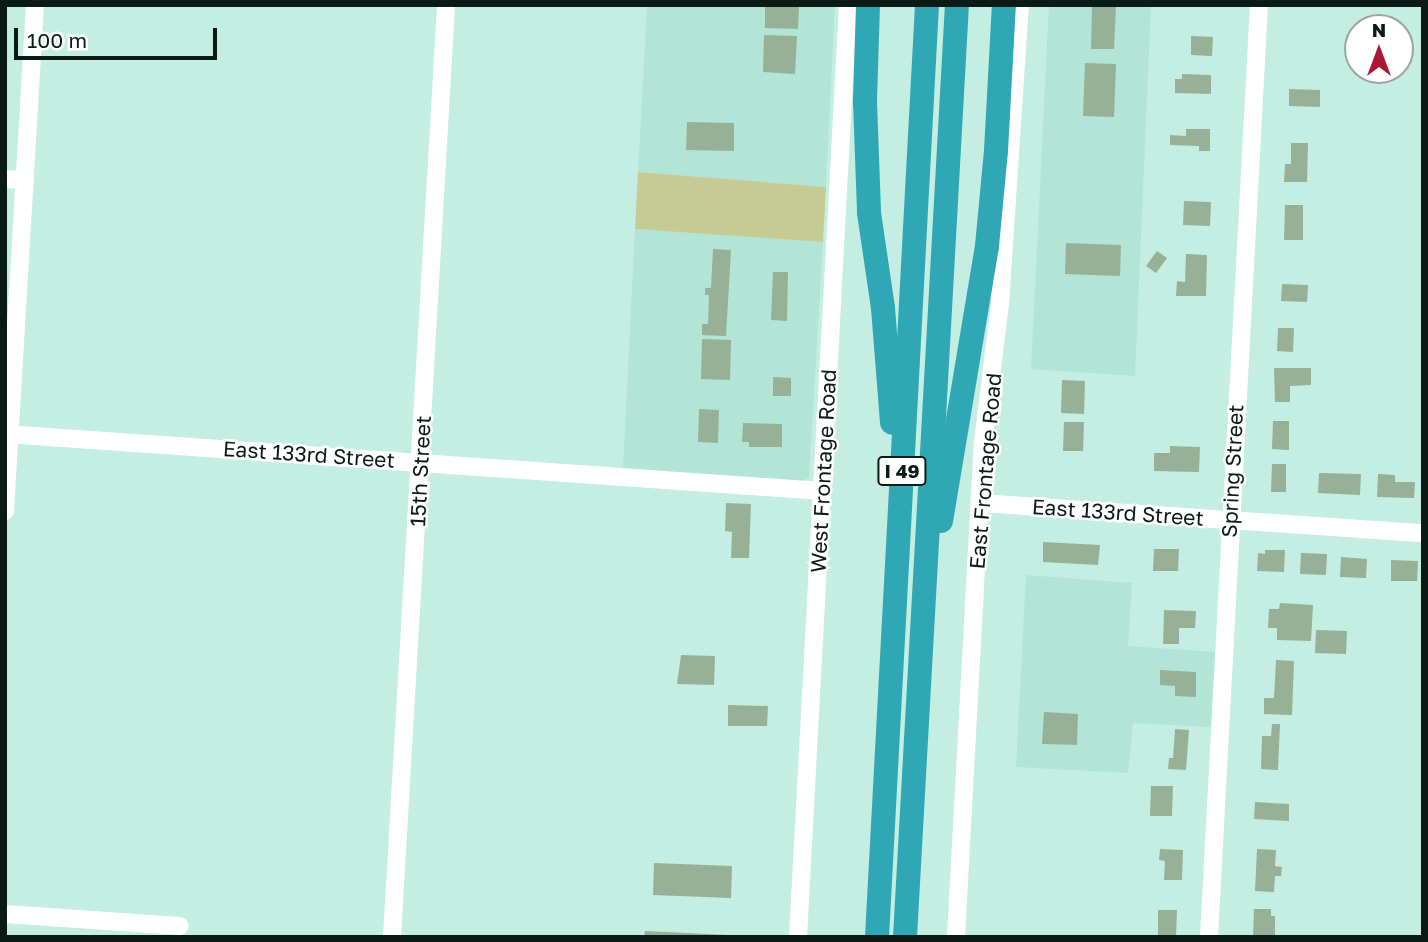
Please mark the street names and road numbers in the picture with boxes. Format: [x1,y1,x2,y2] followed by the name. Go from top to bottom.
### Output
[805,368,841,574] street label: West Frontage Road
[964,372,1006,570] street label: East Frontage Road
[1216,404,1248,538] street label: Spring Street
[405,415,435,527] street label: 15th Street
[222,435,396,473] street label: East 133rd Street
[876,456,928,486] road number: I 49
[1031,493,1205,531] street label: East 133rd Street

